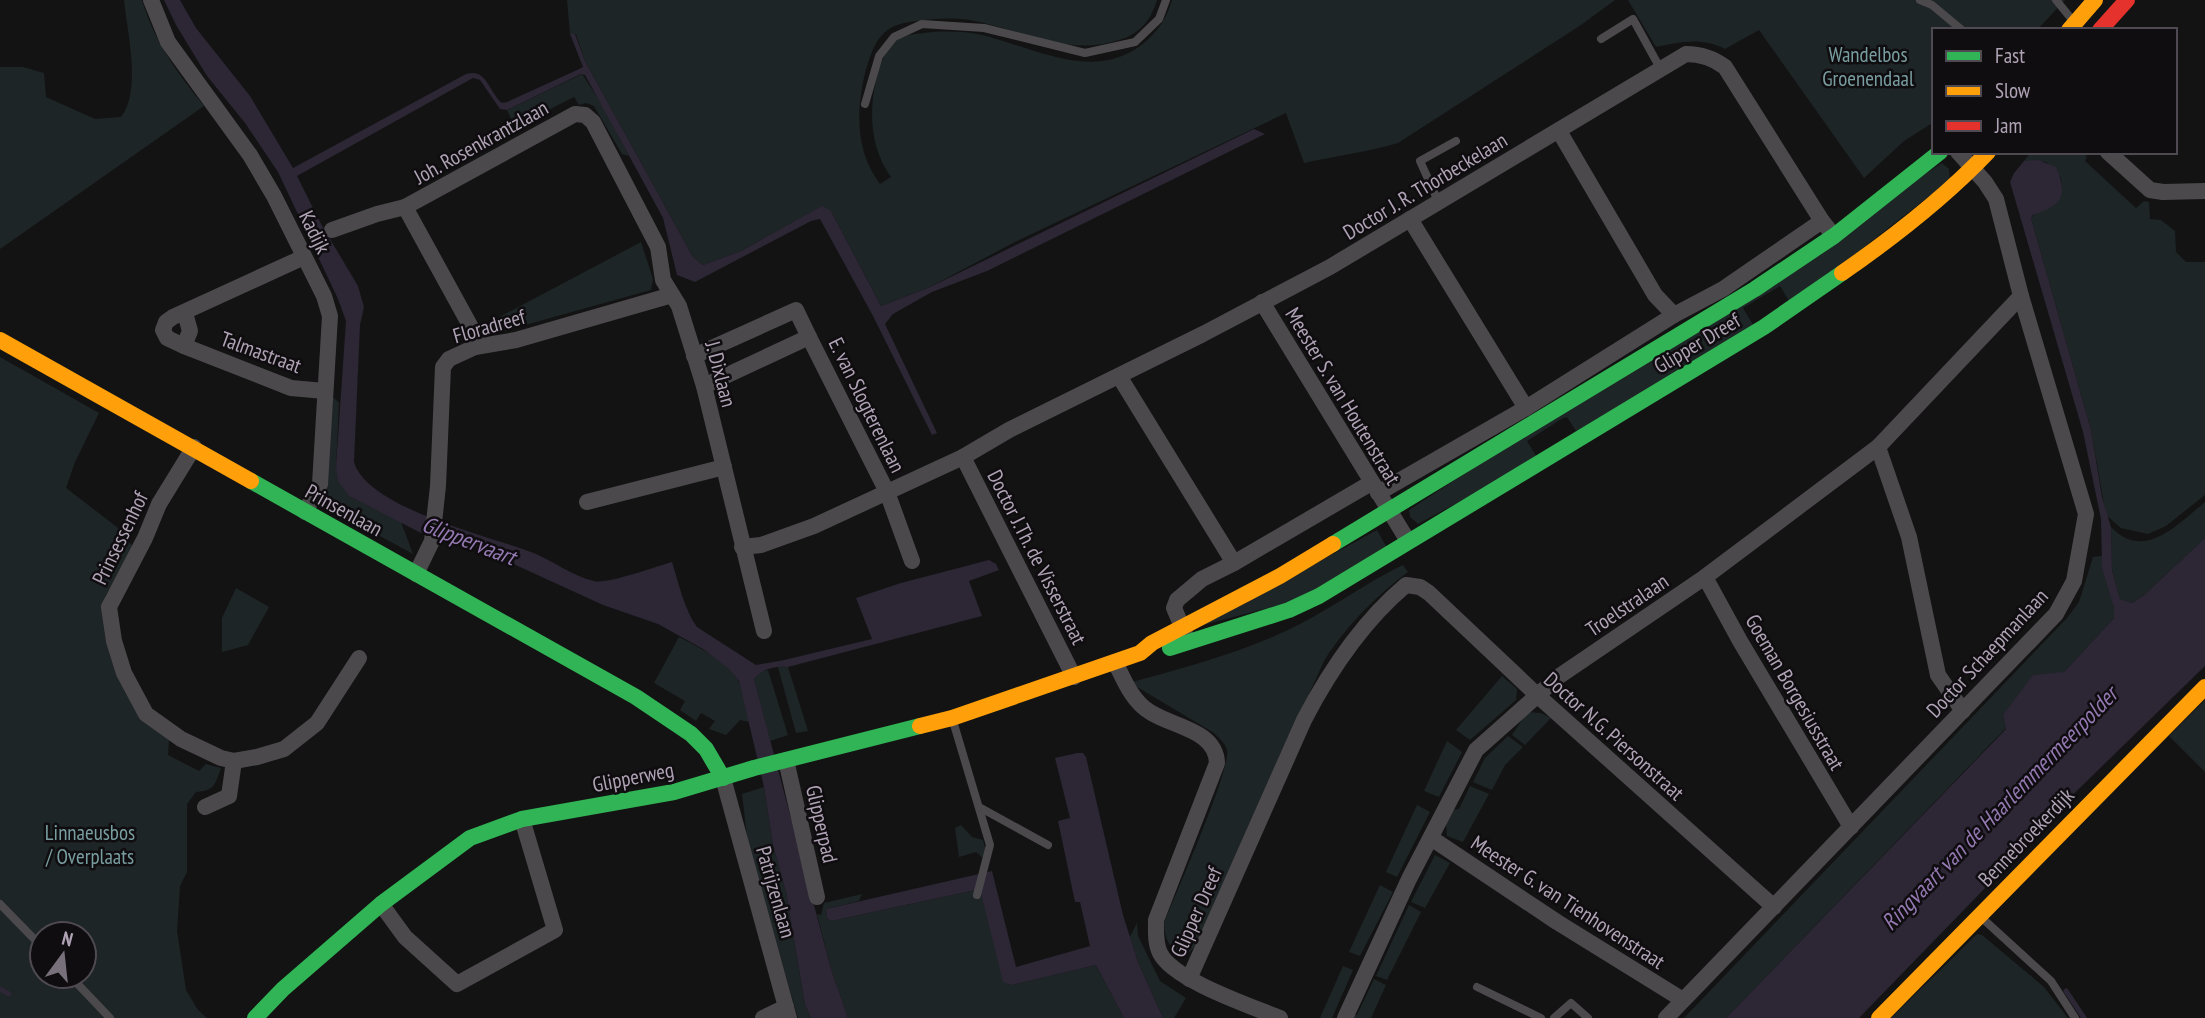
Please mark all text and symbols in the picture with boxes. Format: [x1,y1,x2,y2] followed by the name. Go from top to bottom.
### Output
[1932,28,2177,154] legend
[1822,41,1914,92] park label: Wandelbos Groenendaal
[1995,42,2025,69] text: Fast
[1995,77,2031,104] text: Slow
[408,94,553,190] street label: Joh. Rosenkrantzlaan
[1994,112,2022,139] text: Jam
[1338,126,1512,246] street label: Doctor J. R. Thorbeckelaan
[293,206,337,258] street label: Kadijk
[1279,302,1407,490] street label: Meester S. van Houtenstraat
[450,303,529,349] street label: Floradreef
[1649,306,1746,379] street label: Glipper Dreef
[217,325,305,379] street label: Talmastraat
[823,333,911,477] street label: E. van Slogterenlaan
[699,337,743,410] street label: J. Dixlaan
[981,465,1093,649] street label: Doctor J.Th. de Visserstraat
[301,478,387,542] street label: Prinsenlaan
[86,487,154,589] street label: Prinsessenhof
[418,509,522,572] water label: Glippervaart
[1581,568,1673,642] street label: Troelstralaan
[1920,583,2054,723] street label: Doctor Schaepmanlaan
[1739,609,1851,775] street label: Goeman Borgesiusstraat
[1538,666,1690,806] street label: Doctor N.G. Piersonstraat
[1875,677,2126,936] water label: Ringvaart van de Haarlemmermeerpolder
[590,756,676,798] street label: Glipperweg
[800,782,844,866] street label: Glipperpad
[1972,782,2080,892] street label: Bennebroekerdijk
[45,819,135,870] park label: Linnaeusbos / Overplaats
[1466,829,1670,975] street label: Meester G. van Tienhovenstraat
[750,843,802,941] street label: Patrijzenlaan
[1164,862,1228,961] street label: Glipper Dreef
[28,920,98,990] north arrow
[59,926,75,951] text: N

